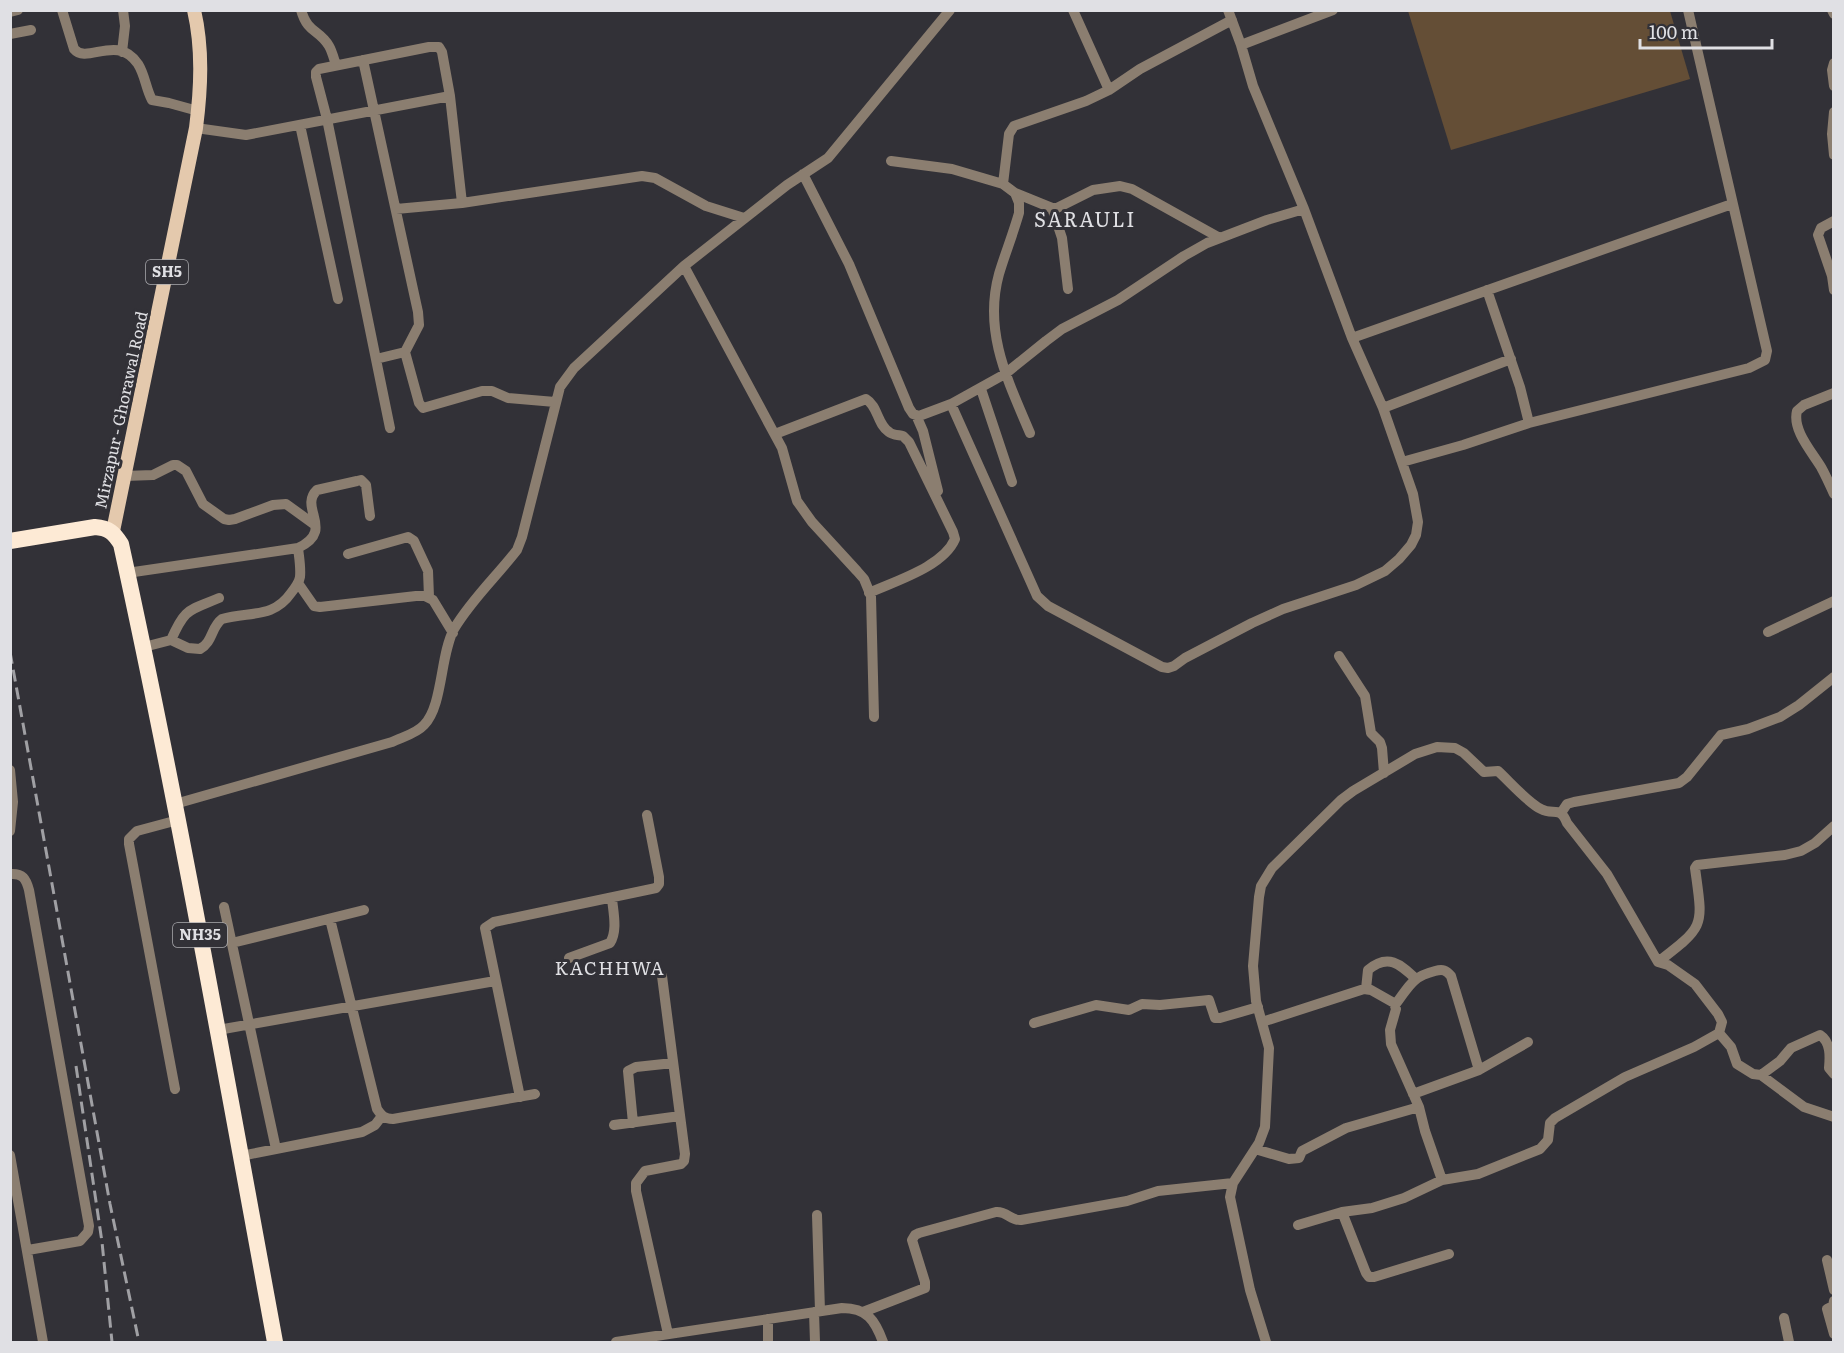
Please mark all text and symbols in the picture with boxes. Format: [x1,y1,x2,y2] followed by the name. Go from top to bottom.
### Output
[1640,12,1772,50] scale bar
[1649,18,1698,45] text: 100 m
[1034,203,1136,233] district label: SARAULI
[146,260,188,284] road number: SH5
[87,309,153,511] street label: Mirzapur - Ghorawal Road
[173,923,227,947] road number: NH35
[555,954,665,981] district label: KACHHWA

